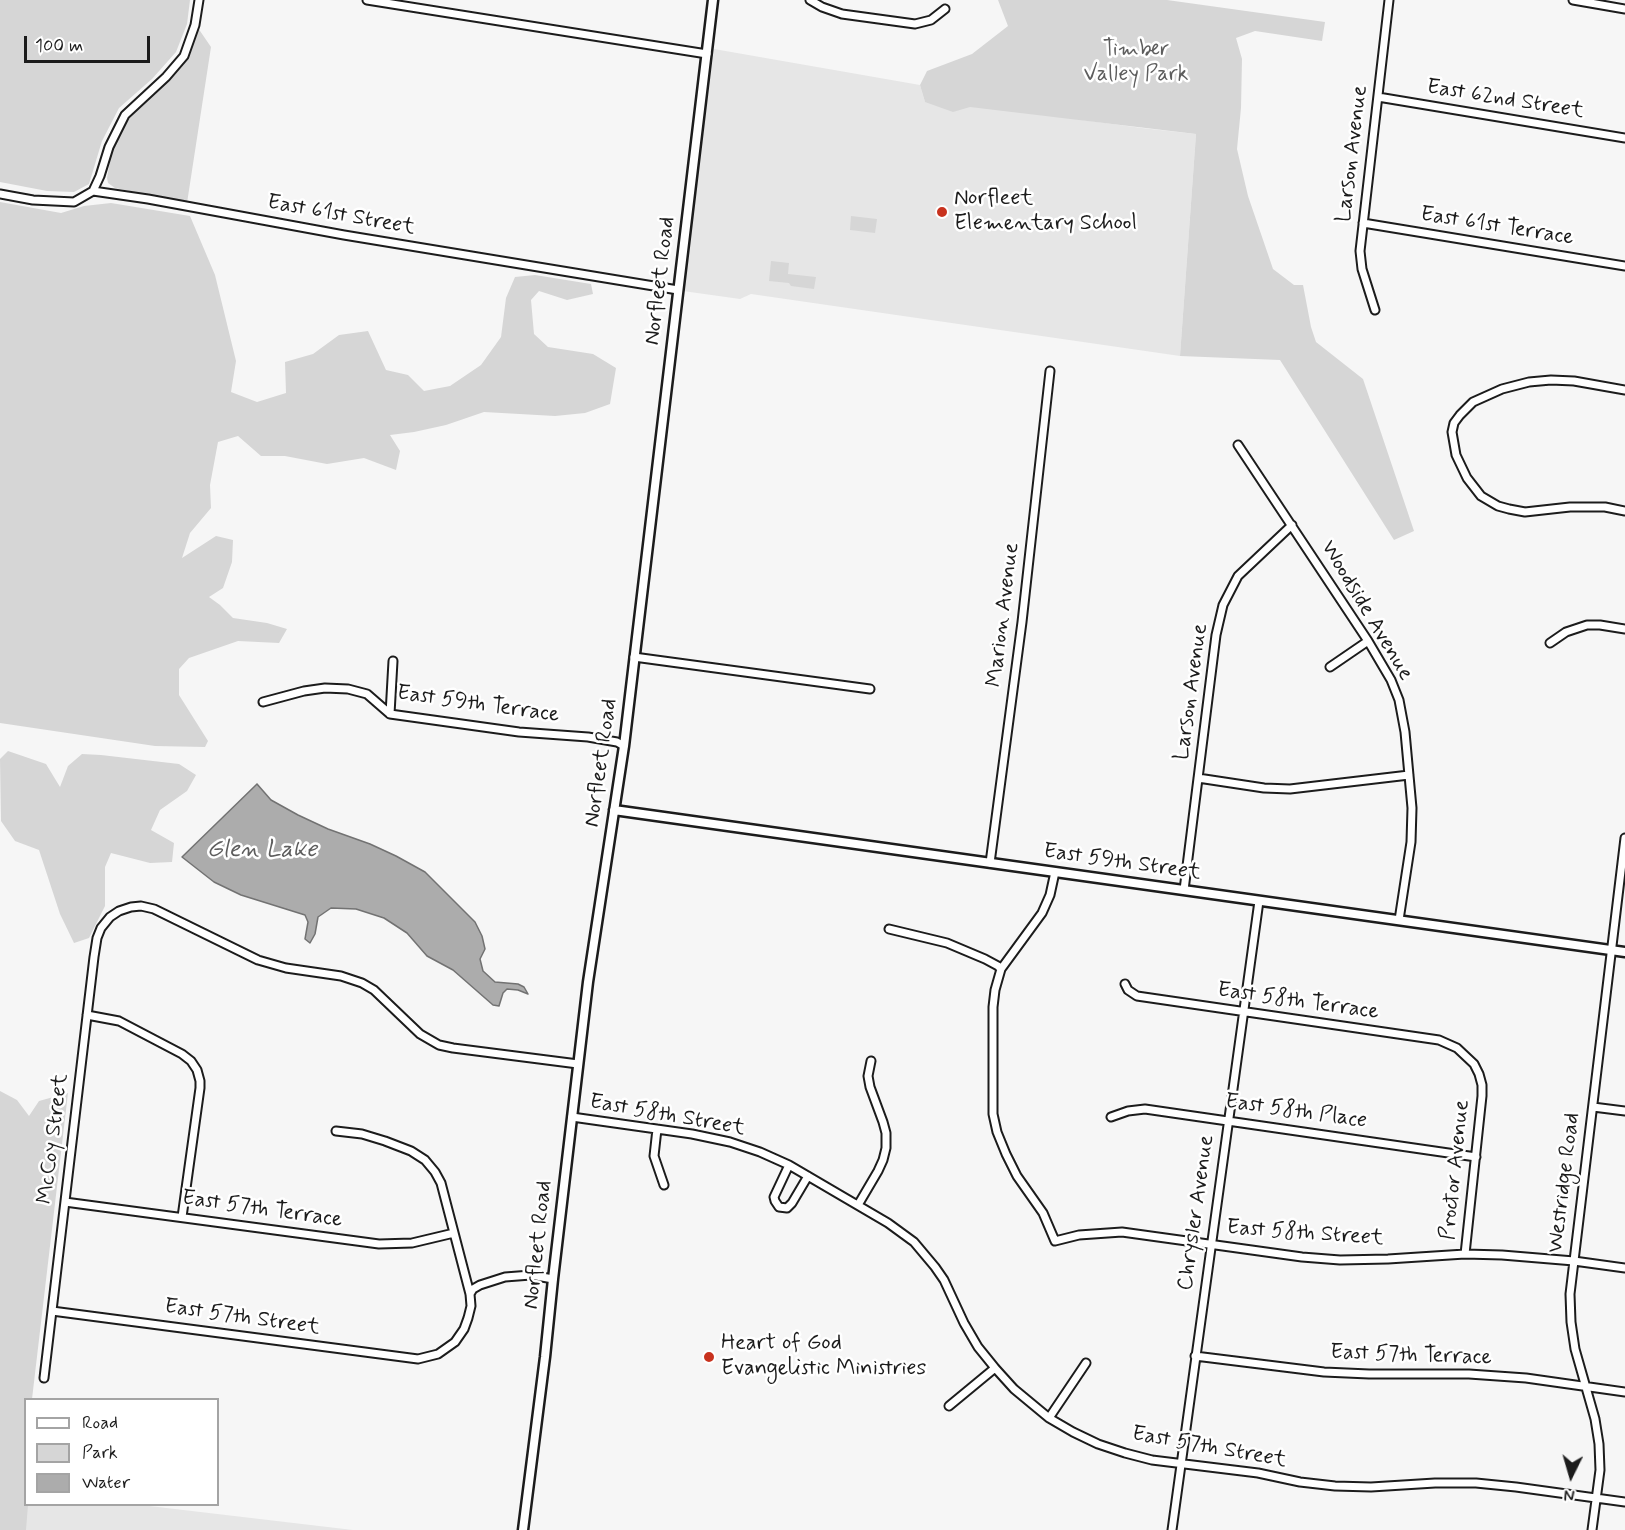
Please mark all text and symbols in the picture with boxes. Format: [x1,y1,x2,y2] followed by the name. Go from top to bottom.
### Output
[27,24,153,62] scale bar
[35,34,83,58] text: 100 m
[1084,37,1188,88] park label: Timber Valley Park
[1425,75,1585,125] street label: East 62nd Street
[1332,84,1374,224] street label: Larson Avenue
[954,186,1137,237] place label: Norfleet Elementary School
[265,190,417,242] street label: East 61st Street
[1418,202,1576,252] street label: East 61st Terrace
[935,205,949,219] marker: Norfleet Elementary School
[640,215,682,347] street label: Norfleet Road
[1314,536,1418,686] street label: Woodside Avenue
[982,541,1026,689] street label: Marion Avenue
[1169,622,1215,762] street label: Larson Avenue
[395,681,561,729] street label: East 59th Terrace
[580,697,624,829] street label: Norfleet Road
[207,837,317,865] water label: Glen Lake
[1042,839,1202,887] street label: East 59th Street
[1216,978,1380,1026] street label: East 58th Terrace
[33,1072,75,1206] street label: McCoy Street
[587,1089,747,1143] street label: East 58th Street
[1223,1089,1369,1135] street label: East 58th Place
[1436,1099,1476,1241] street label: Proctor Avenue
[1543,1111,1587,1255] street label: Westridge Road
[1173,1133,1221,1293] street label: Chrysler Avenue
[519,1179,559,1311] street label: Norfleet Road
[180,1186,344,1234] street label: East 57th Terrace
[1226,1215,1384,1253] street label: East 58th Street
[163,1294,321,1342] street label: East 57th Street
[721,1331,926,1382] place label: Heart of God Evangelistic Ministries
[1330,1340,1492,1372] street label: East 57th Terrace
[702,1350,716,1364] marker: Heart of God Evangelistic Ministries
[24,1398,219,1506] legend
[82,1411,118,1435] text: Road
[1130,1421,1288,1475] street label: East 57th Street
[82,1441,118,1465] text: Park
[1541,1446,1601,1506] north arrow
[82,1471,130,1495] text: Water
[1563,1484,1576,1505] text: N

